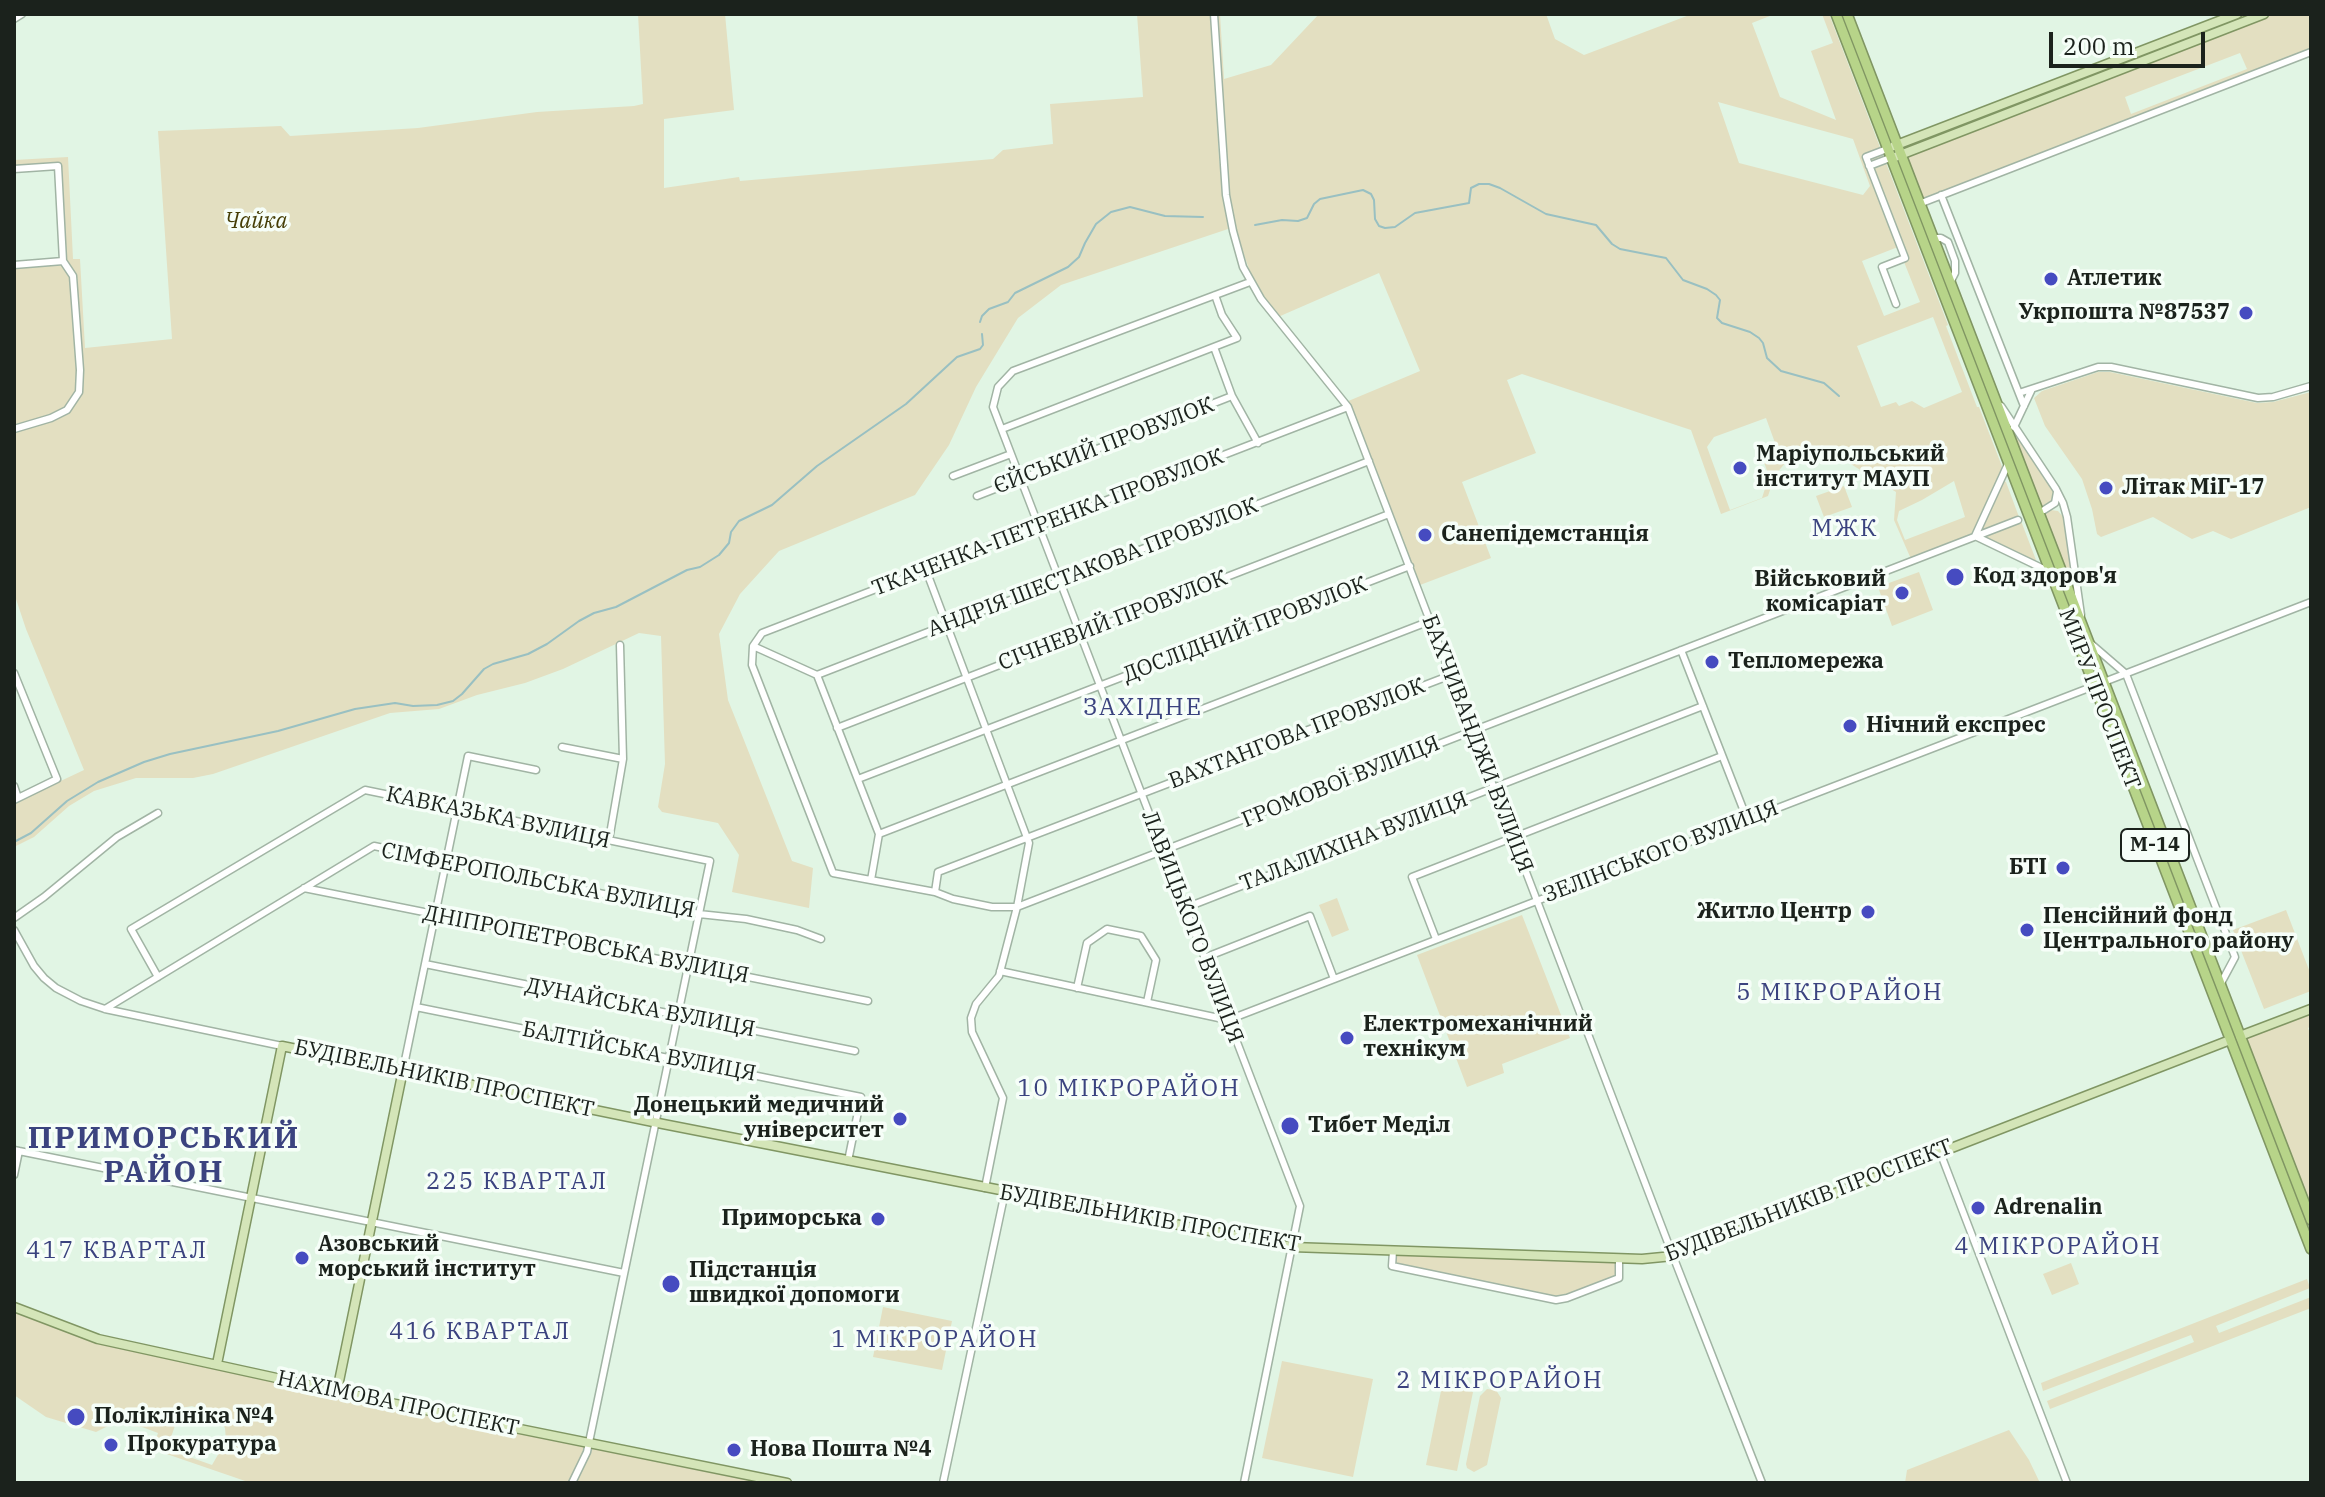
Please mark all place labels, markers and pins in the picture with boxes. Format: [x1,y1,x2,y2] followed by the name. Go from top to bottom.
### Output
[2067,266,2162,292] place label: Атлетик
[2042,270,2060,288] marker: Атлетик
[2018,300,2230,326] place label: Укрпошта №87537
[2237,304,2255,322] marker: Укрпошта №87537
[1756,442,1945,494] place label: Маріупольський інститут МАУП
[1731,459,1749,477] marker: Маріупольський інститут МАУП
[2122,475,2264,501] place label: Літак МіГ-17
[2097,479,2115,497] marker: Літак МіГ-17
[1441,522,1649,548] place label: Санепідемстанція
[1416,526,1434,544] marker: Санепідемстанція
[1973,564,2117,590] place label: Код здоров'я
[1944,566,1966,588] marker: Код здоров'я
[1754,567,1886,618] place label: Військовий комісаріат
[1893,584,1911,602] marker: Військовий комісаріат
[1728,649,1884,675] place label: Тепломережа
[1703,653,1721,671] marker: Тепломережа
[1866,713,2046,739] place label: Нічний експрес
[1841,717,1859,735] marker: Нічний експрес
[2009,855,2047,881] place label: БТІ
[2054,859,2072,877] marker: БТІ
[1697,899,1852,925] place label: Житло Центр
[1859,903,1877,921] marker: Житло Центр
[2043,904,2294,956] place label: Пенсійний фонд Центрального району
[2018,921,2036,939] marker: Пенсійний фонд Центрального району
[1363,1012,1593,1064] place label: Електромеханічний технікум
[1338,1029,1356,1047] marker: Електромеханічний технікум
[634,1093,884,1144] place label: Донецький медичний університет
[891,1110,909,1128] marker: Донецький медичний університет
[1308,1113,1450,1139] place label: Тибет Меділ
[1279,1115,1301,1137] marker: Тибет Меділ
[1994,1195,2102,1221] place label: Adrenalin
[1969,1199,1987,1217] marker: Adrenalin
[722,1206,862,1232] place label: Приморська
[869,1210,887,1228] marker: Приморська
[318,1232,536,1284] place label: Азовський морський інститут
[293,1249,311,1267] marker: Азовський морський інститут
[689,1258,900,1310] place label: Підстанція швидкої допомоги
[660,1273,682,1295] marker: Підстанція швидкої допомоги
[94,1404,274,1430] place label: Поліклініка №4
[65,1406,87,1428] marker: Поліклініка №4
[127,1432,277,1458] place label: Прокуратура
[102,1436,120,1454] marker: Прокуратура
[750,1437,932,1463] place label: Нова Пошта №4
[725,1441,743,1459] marker: Нова Пошта №4

